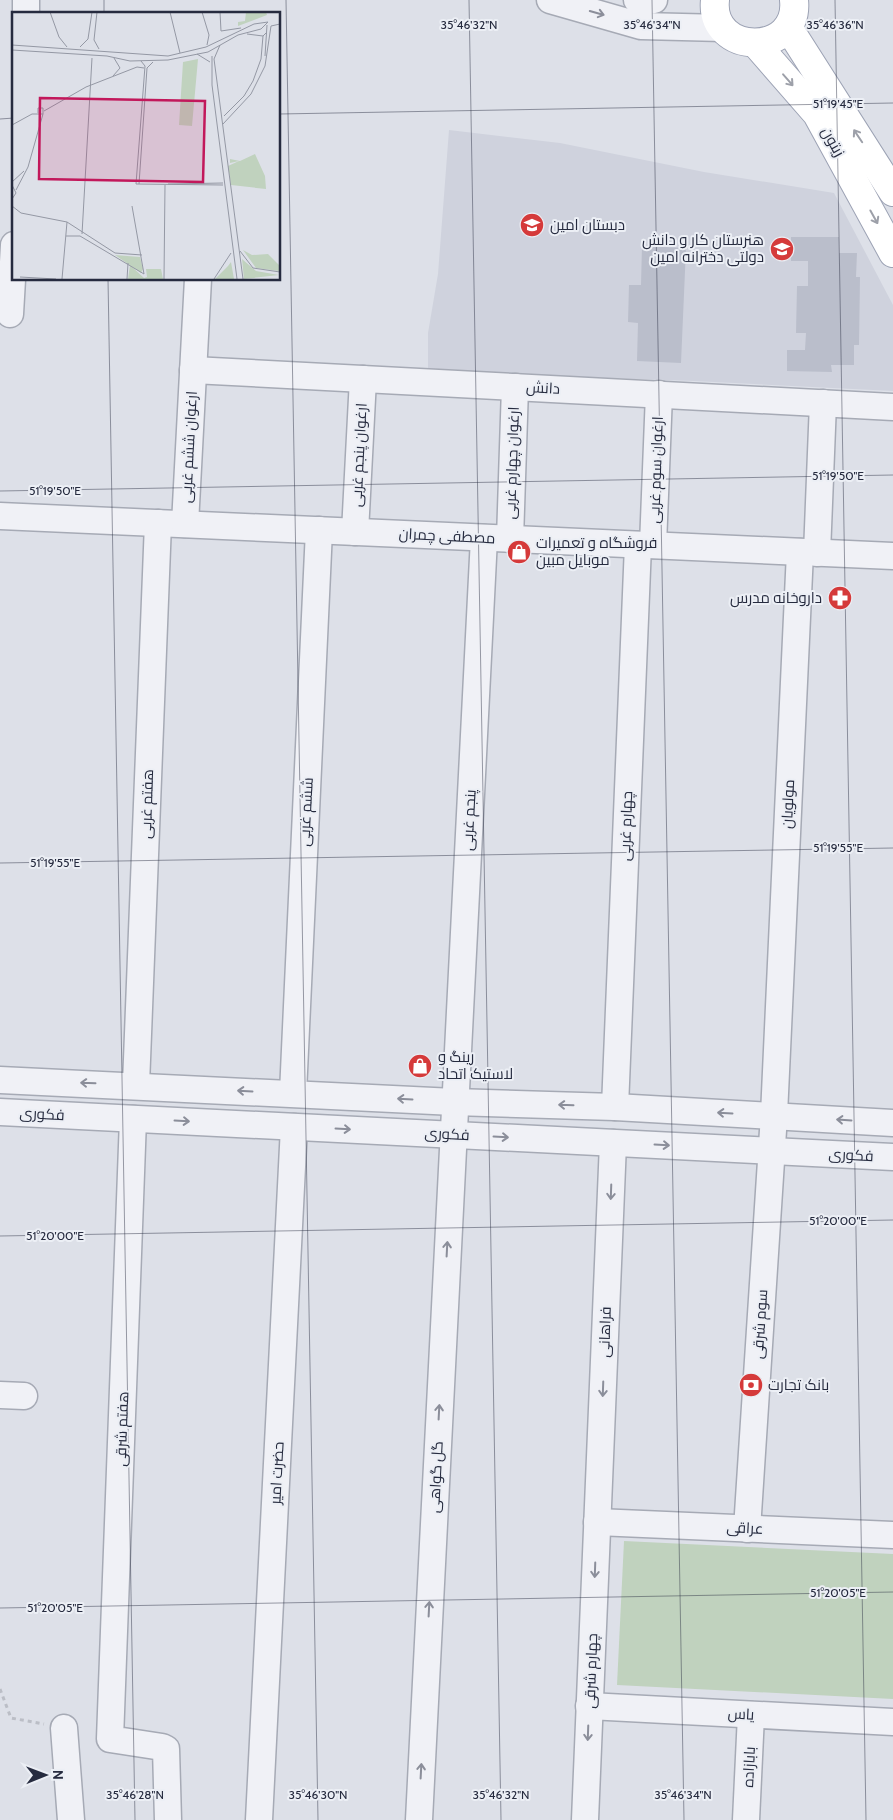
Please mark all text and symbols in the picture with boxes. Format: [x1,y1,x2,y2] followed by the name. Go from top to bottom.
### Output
[588,9,604,19] one-way arrow
[12,12,280,280] inset map
[440,17,498,32] text: 35°46'32"N
[623,17,681,32] text: 35°46'34"N
[806,17,864,32] text: 35°46'36"N
[782,74,794,87] one-way arrow
[813,96,864,111] text: 51°19'45"E
[817,124,848,160] street label: زیتون
[853,129,863,143] one-way arrow
[869,210,879,224] one-way arrow
[519,212,545,238] school or university icon: دبستان امین
[550,216,625,235] place label: دبستان امین
[642,231,764,267] place label: هنرستان کار و دانش دولتی دخترانه امین
[769,236,795,262] school or university icon: هنرستان کار و دانش دولتی دخترانه امین
[525,378,560,399] street label: دانش
[177,391,202,504] street label: ارغوان ششم غربی
[347,402,372,508] street label: ارغوان پنجم غربی
[501,406,524,520] street label: ارغوان چهارم غربی
[645,416,668,524] street label: ارغوان سوم غربی
[812,468,864,483] text: 51°19'50"E
[29,483,81,498] text: 51°19'50"E
[398,524,496,549] street label: مصطفی چمران
[536,534,657,570] place label: فروشگاه و تعمیرات موبایل مبین
[506,539,532,565] shop icon: فروشگاه و تعمیرات موبایل مبین
[827,585,853,611] pharmacy icon: داروخانه مدرس
[730,589,822,608] place label: داروخانه مدرس
[137,769,158,839] street label: هفتم غربی
[295,777,318,847] street label: ششم غربی
[778,779,799,829] street label: مولویان
[458,789,481,851] street label: پنجم غربی
[616,791,637,861] street label: چهارم غربی
[813,840,863,855] text: 51°19'55"E
[30,855,80,870] text: 51°19'55"E
[438,1048,513,1083] place label: رینگ و لاستیک اتحاد
[407,1053,433,1079] shop icon: رینگ و لاستیک اتحاد
[80,1078,96,1088] one-way arrow
[237,1086,253,1095] one-way arrow
[397,1095,413,1104] one-way arrow
[558,1101,574,1110] one-way arrow
[19,1104,65,1125] street label: فکوری
[717,1108,733,1117] one-way arrow
[837,1115,853,1124] one-way arrow
[174,1117,190,1126] one-way arrow
[424,1124,470,1145] street label: فکوری
[335,1125,351,1134] one-way arrow
[493,1132,509,1141] one-way arrow
[654,1140,670,1150] one-way arrow
[828,1145,874,1166] street label: فکوری
[607,1183,616,1199] one-way arrow
[809,1213,867,1228] text: 51°20'00"E
[26,1228,84,1243] text: 51°20'00"E
[442,1242,452,1258] one-way arrow
[749,1289,772,1360] street label: سوم شرقی
[595,1306,616,1358] street label: فراهانی
[738,1372,764,1398] bank icon: بانک تجارت
[768,1376,829,1394] place label: بانک تجارت
[598,1380,608,1397] one-way arrow
[112,1391,133,1467] street label: هفتم شرقی
[434,1404,444,1420] one-way arrow
[266,1441,288,1506] street label: حضرت امیر
[425,1441,448,1513] street label: گل گواهی
[726,1518,764,1539] street label: عراقی
[591,1562,600,1578] one-way arrow
[810,1585,866,1600] text: 51°20'05"E
[27,1600,83,1615] text: 51°20'05"E
[425,1601,434,1617] one-way arrow
[581,1633,602,1709] street label: چهارم شرقی
[727,1704,755,1725] street label: یاس
[584,1724,593,1740] one-way arrow
[739,1746,759,1788] street label: بابازاده
[20,1750,70,1800] north arrow
[416,1764,426,1780] one-way arrow
[49,1770,67,1780] text: N
[106,1787,164,1802] text: 35°46'28"N
[288,1787,348,1802] text: 35°46'30"N
[472,1787,530,1802] text: 35°46'32"N
[654,1787,712,1802] text: 35°46'34"N

